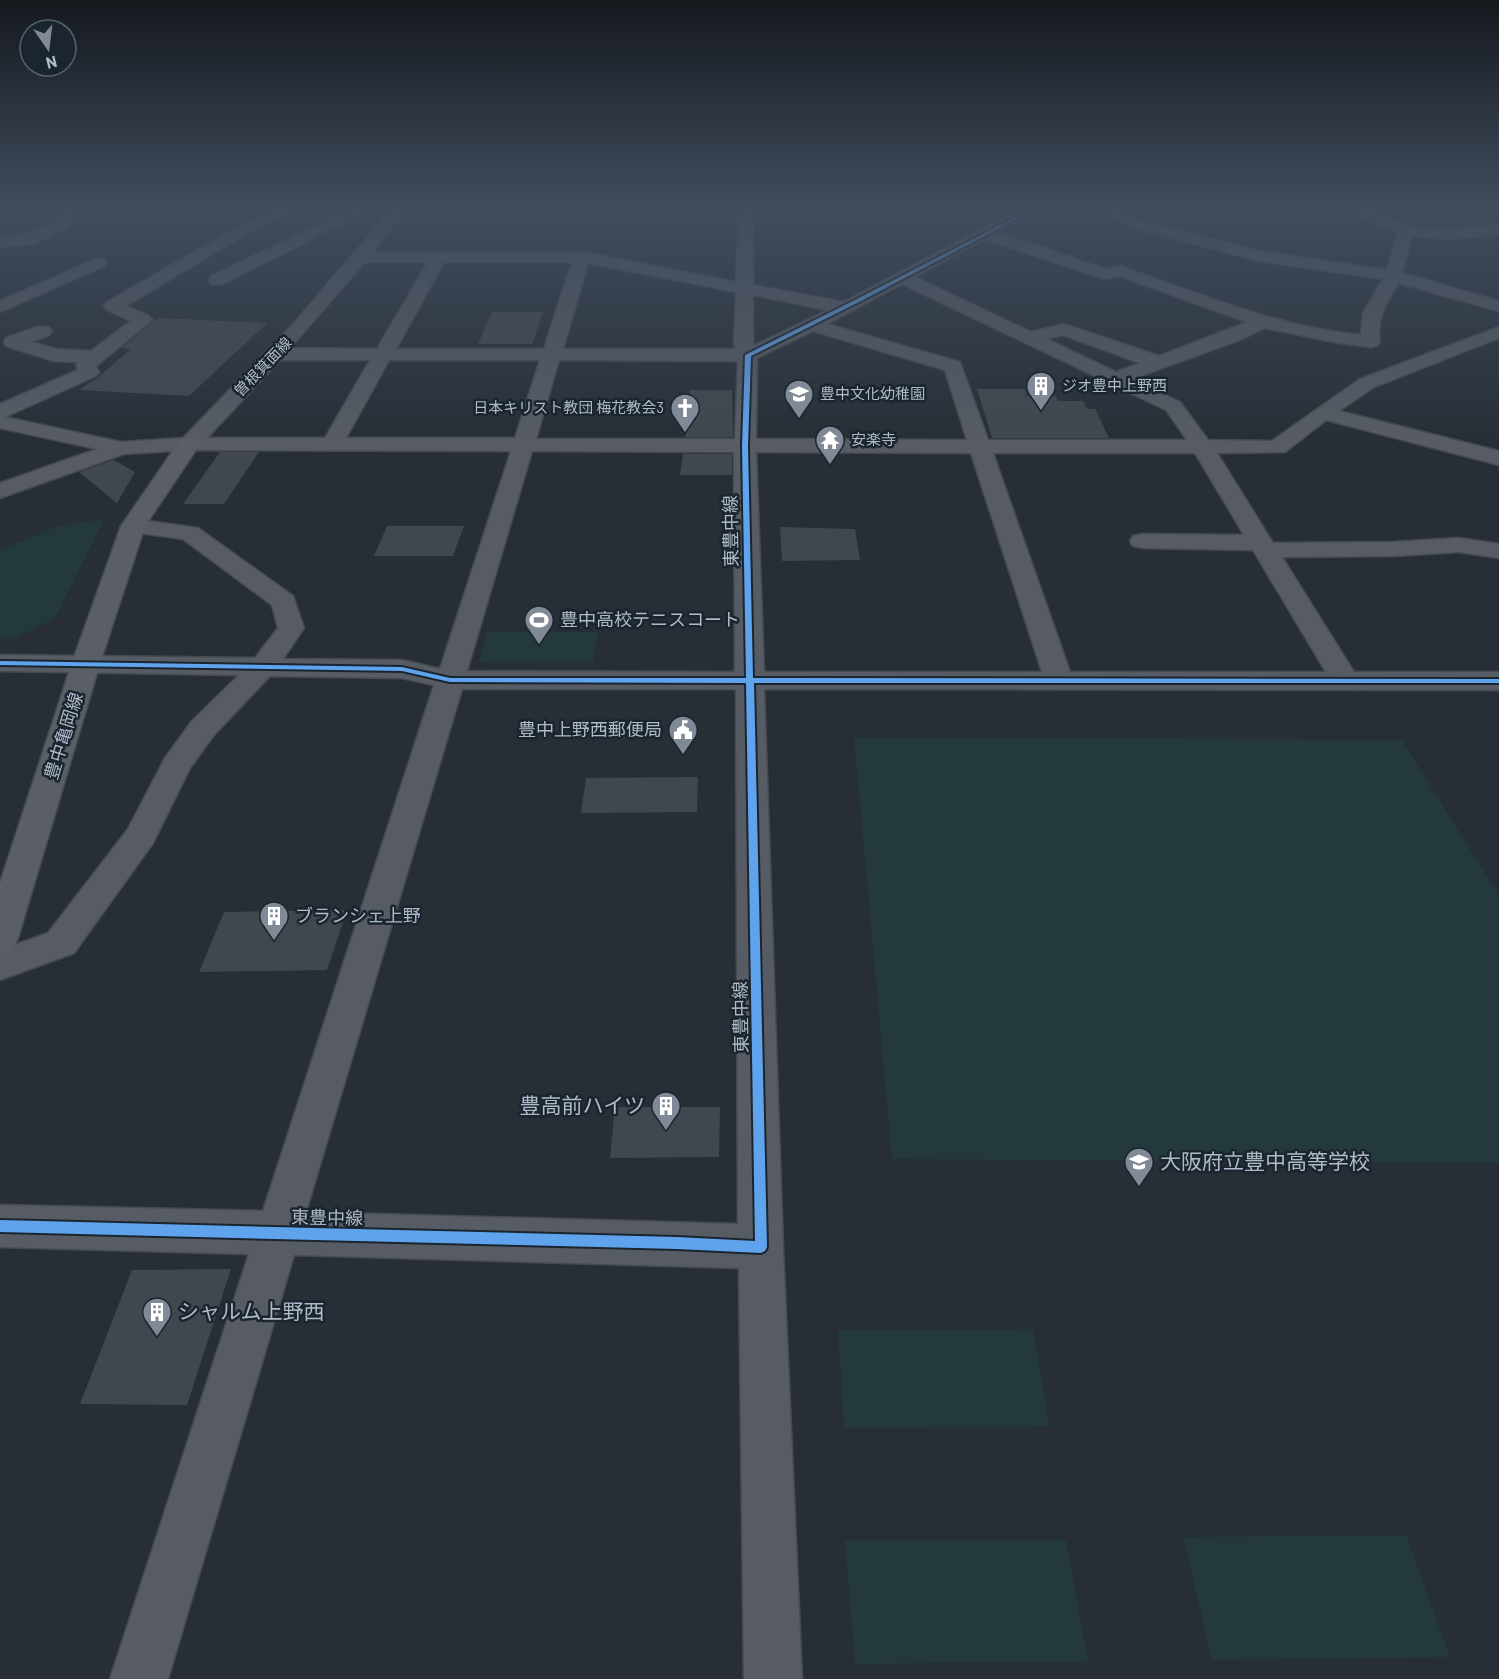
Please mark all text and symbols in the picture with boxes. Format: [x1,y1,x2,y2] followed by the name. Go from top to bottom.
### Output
[18,18,78,78] north arrow
[44,53,59,74] text: N
[230,333,295,400] street label: 曽根箕面線
[1025,370,1057,412] building icon: ジオ豊中上野西
[1062,376,1167,394] place label: ジオ豊中上野西
[783,378,815,420] school or university icon: 豊中文化幼稚園
[820,384,925,402] place label: 豊中文化幼稚園
[669,392,701,434] church icon: 日本キリスト教団 梅花教会3
[473,398,664,416] place label: 日本キリスト教団 梅花教会3
[814,424,846,466] temple icon: 安楽寺
[851,430,896,448] place label: 安楽寺
[718,495,742,567] street label: 東豊中線
[523,604,555,646] sports icon: 豊中高校テニスコート
[560,608,740,630] place label: 豊中高校テニスコート
[39,689,87,782] street label: 豊中亀岡線
[667,714,699,756] public building icon: 豊中上野西郵便局
[518,718,662,740] place label: 豊中上野西郵便局
[258,900,290,942] building icon: ブランシェ上野
[295,904,421,926] place label: ブランシェ上野
[728,981,752,1053] street label: 東豊中線
[650,1090,682,1132] building icon: 豊高前ハイツ
[519,1092,645,1117] place label: 豊高前ハイツ
[1123,1146,1155,1188] school or university icon: 大阪府立豊中高等学校
[1160,1148,1370,1173] place label: 大阪府立豊中高等学校
[291,1205,363,1229] street label: 東豊中線
[141,1296,173,1338] building icon: シャルム上野西
[178,1298,325,1323] place label: シャルム上野西

